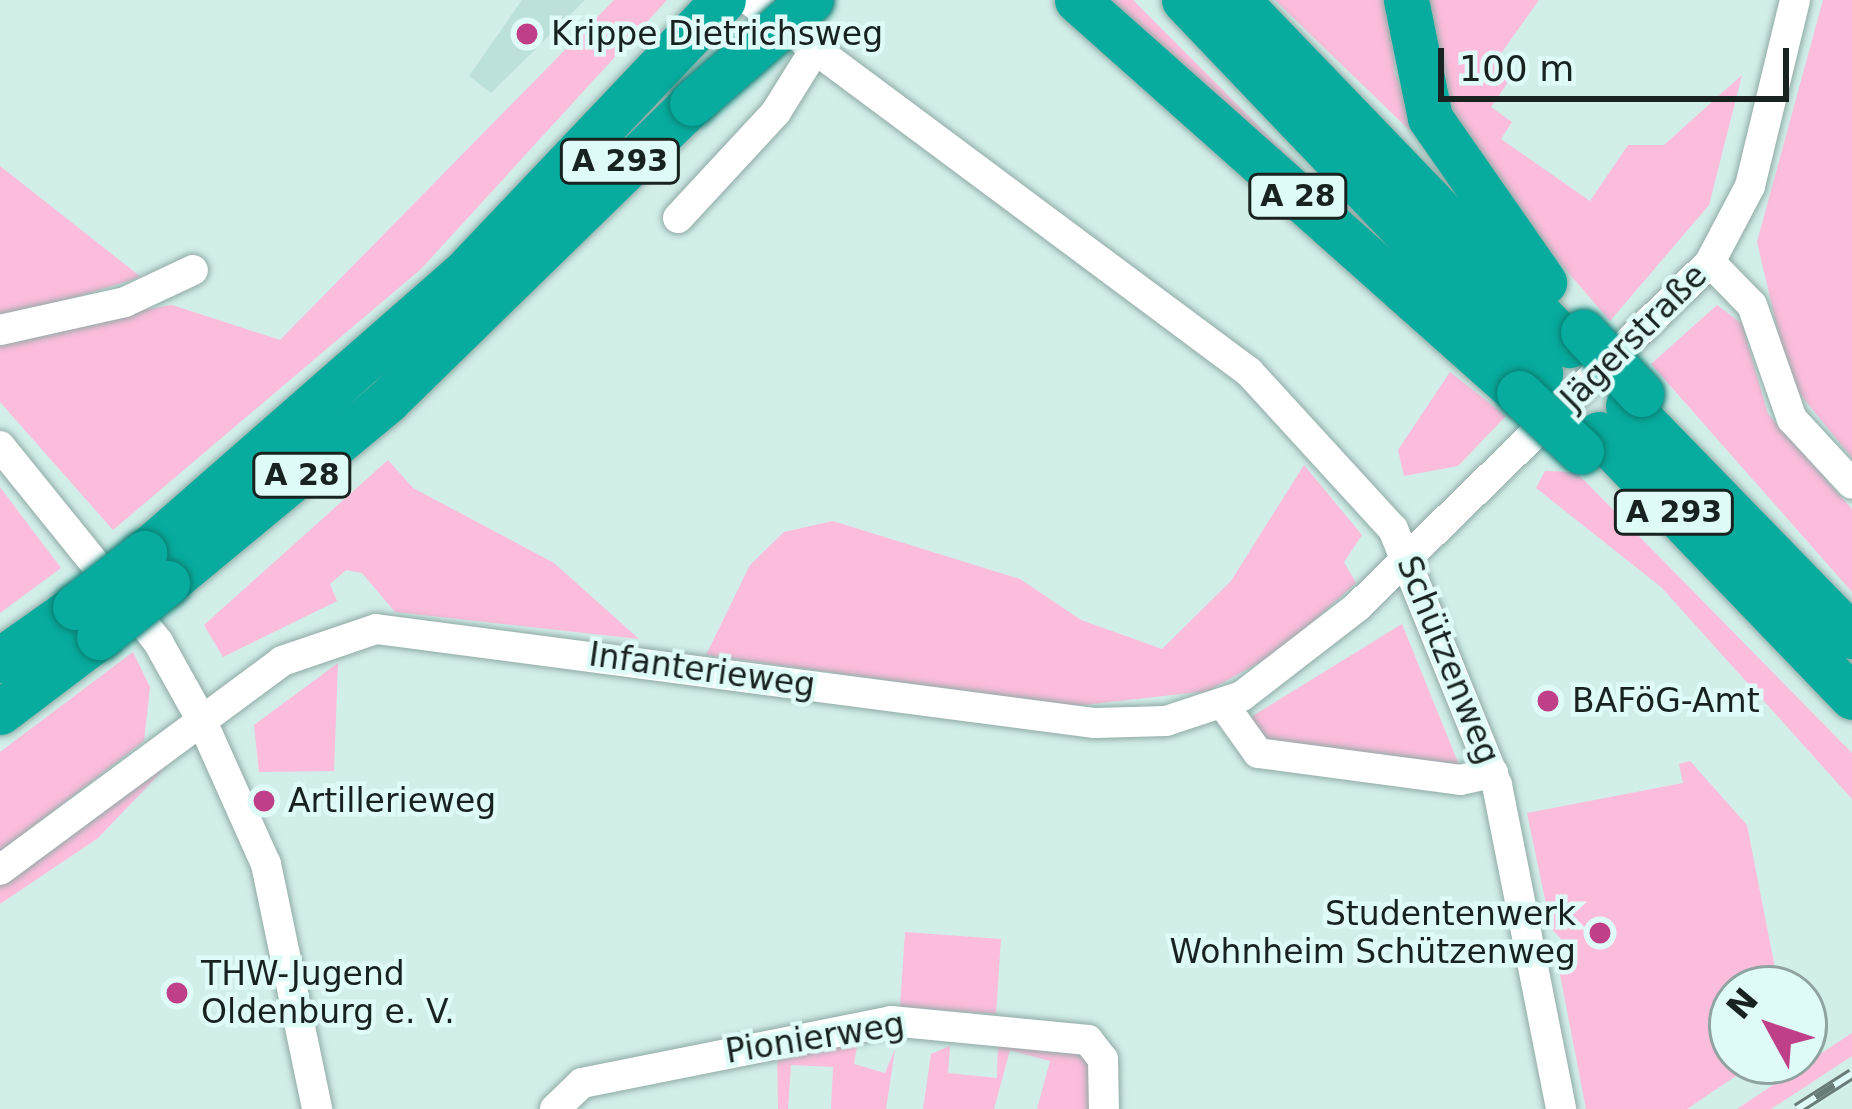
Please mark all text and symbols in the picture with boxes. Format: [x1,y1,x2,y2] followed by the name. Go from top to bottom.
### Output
[551,14,883,54] place label: Krippe Dietrichsweg
[514,21,540,47] marker: Krippe Dietrichsweg
[1444,24,1795,98] scale bar
[1459,48,1574,89] text: 100 m
[557,137,683,185] road number: A 293
[1247,172,1349,220] road number: A 28
[1553,256,1715,418] street label: Jägerstraße
[251,451,353,499] road number: A 28
[1611,488,1737,536] road number: A 293
[1388,550,1508,770] street label: Schützenweg
[586,635,818,705] street label: Infanterieweg
[1572,681,1760,721] place label: BAFöG-Amt
[1535,688,1561,714] marker: BAFöG-Amt
[288,781,496,821] place label: Artillerieweg
[251,788,277,814] marker: Artillerieweg
[1170,894,1576,972] place label: Studentenwerk Wohnheim Schützenweg
[1587,920,1613,946] marker: Studentenwerk Wohnheim Schützenweg
[201,954,455,1032] place label: THW-Jugend Oldenburg e. V.
[1708,965,1828,1085] north arrow
[164,980,190,1006] marker: THW-Jugend Oldenburg e. V.
[1719,980,1766,1027] text: N
[723,1004,907,1072] street label: Pionierweg

